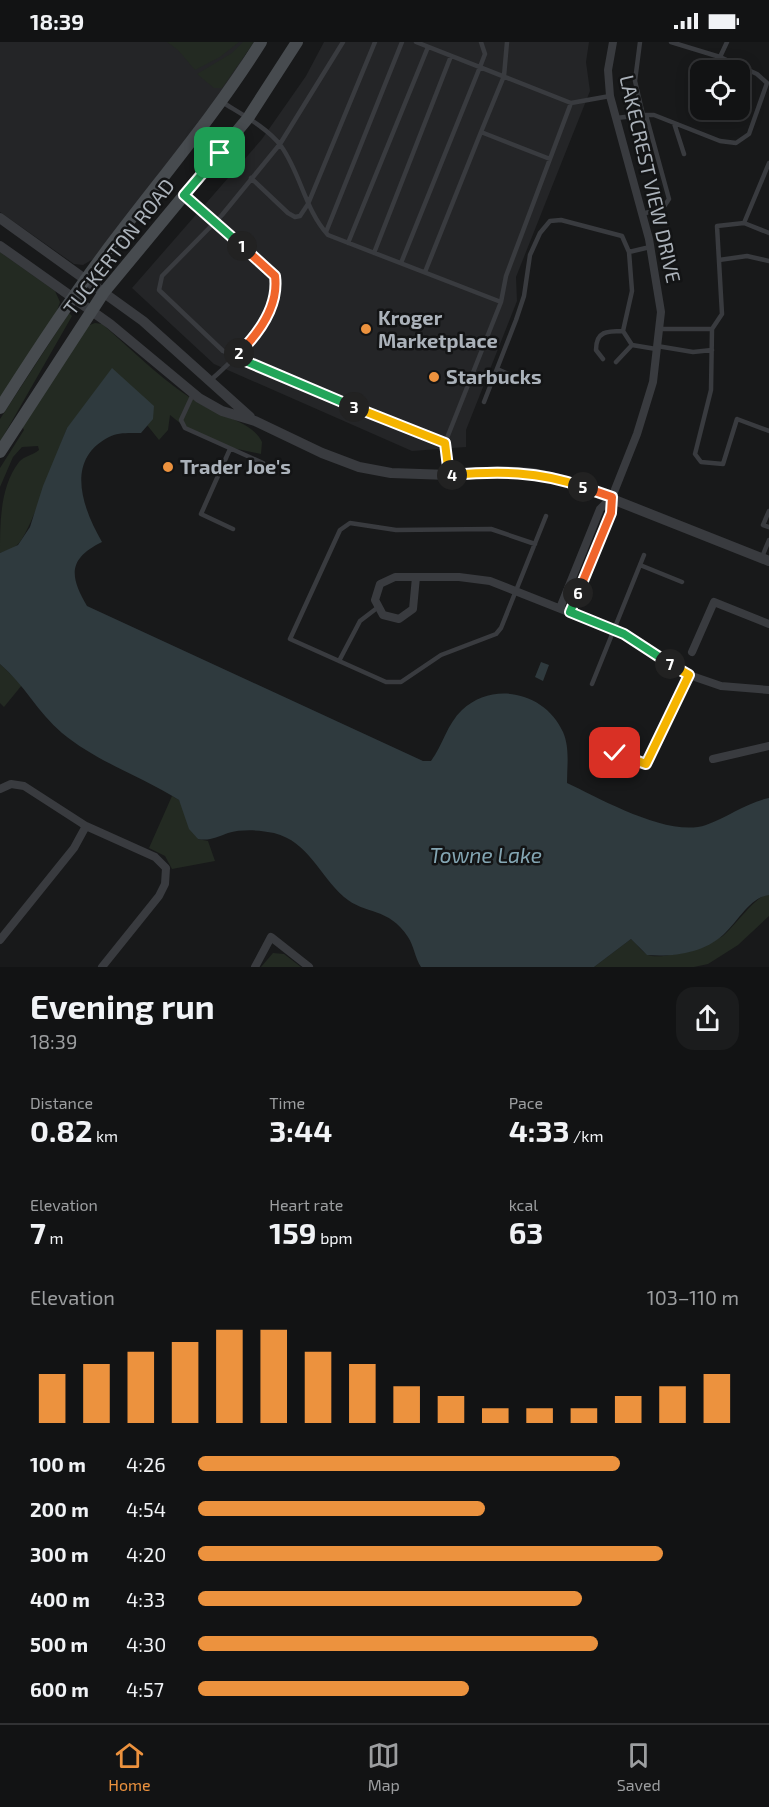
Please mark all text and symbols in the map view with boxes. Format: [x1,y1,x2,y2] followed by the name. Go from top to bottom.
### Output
[30,8,84,34] text: 18:39
[690,60,750,120] map controls
[690,60,750,120] button: locate
[615,72,687,285] street label: LAKECREST VIEW DRIVE
[194,127,245,178] pin
[203,136,236,169] icon: arrive
[58,174,179,319] street label: TUCKERTON ROAD
[227,231,257,261] pin: 1
[239,236,245,255] text: 1
[378,305,498,352] place label: Kroger Marketplace
[359,322,373,336] marker: Kroger Marketplace
[224,338,254,368] pin: 2
[234,343,244,362] text: 2
[446,364,542,388] place label: Starbucks
[427,370,441,384] marker: Starbucks
[339,392,369,422] pin: 3
[349,397,359,416] text: 3
[180,454,291,478] place label: Trader Joe's
[161,460,175,474] marker: Trader Joe's
[437,460,467,490] pin: 4
[447,465,457,484] text: 4
[568,472,598,502] pin: 5
[579,477,587,496] text: 5
[563,578,593,608] pin: 6
[573,583,583,602] text: 6
[655,649,685,679] pin: 7
[666,654,674,673] text: 7
[589,727,640,778] pin
[598,736,631,769] icon: check
[430,842,542,867] water label: Towne Lake
[30,986,215,1026] text: Evening run
[676,987,739,1050] button: share
[30,1029,77,1053] text: 18:39
[30,1093,93,1112] text: Distance
[269,1093,305,1112] text: Time
[509,1093,543,1112] text: Pace
[30,1112,92,1148] text: 0.82
[269,1112,332,1148] text: 3:44
[509,1112,570,1148] text: 4:33
[92,1126,118,1145] text: km
[570,1126,604,1145] text: /km
[30,1195,98,1214] text: Elevation
[269,1195,343,1214] text: Heart rate
[509,1195,538,1214] text: kcal
[30,1214,46,1250] text: 7
[269,1214,317,1250] text: 159
[509,1214,543,1250] text: 63
[46,1228,63,1247] text: m
[317,1228,353,1247] text: bpm
[30,1285,115,1309] text: Elevation
[647,1285,739,1309] text: 103–110 m
[30,1452,86,1476] text: 100 m
[126,1452,166,1476] text: 4:26
[30,1497,89,1521] text: 200 m
[126,1497,166,1521] text: 4:54
[30,1542,89,1566] text: 300 m
[126,1542,166,1566] text: 4:20
[30,1587,90,1611] text: 400 m
[126,1587,165,1611] text: 4:33
[30,1632,88,1656] text: 500 m
[126,1632,166,1656] text: 4:30
[30,1677,89,1701] text: 600 m
[126,1677,164,1701] text: 4:57
[108,1739,151,1794] tab: Home
[367,1739,400,1794] tab: Map
[617,1739,661,1794] tab: Saved

